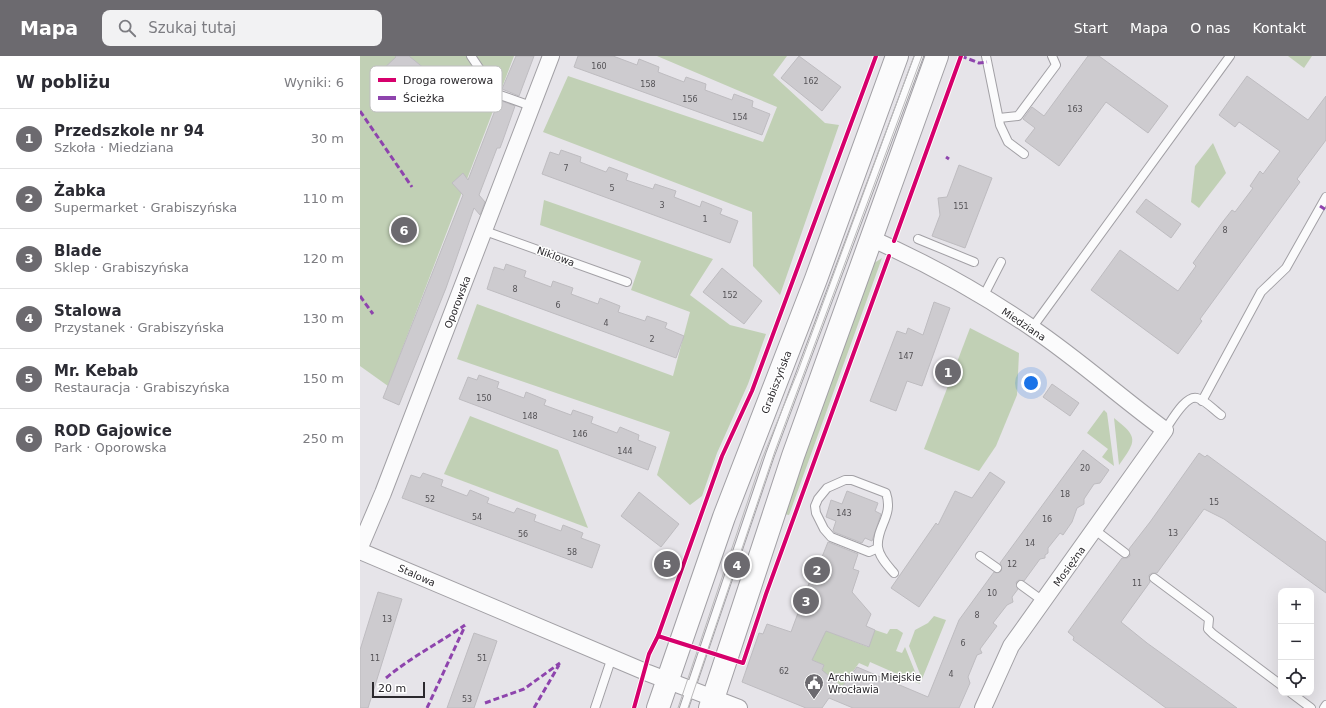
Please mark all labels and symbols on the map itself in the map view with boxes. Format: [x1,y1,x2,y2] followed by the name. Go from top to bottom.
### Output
[591,62,607,71] house number: 160
[370,66,502,112] legend
[403,74,493,87] text: Droga rowerowa
[803,77,819,86] house number: 162
[640,80,656,89] house number: 158
[403,92,445,105] text: Ścieżka
[682,95,698,104] house number: 156
[1067,105,1083,114] house number: 163
[732,113,748,122] house number: 154
[563,164,569,173] house number: 7
[609,184,615,193] house number: 5
[659,201,665,210] house number: 3
[953,202,969,211] house number: 151
[391,215,417,245] pin: 6
[702,215,708,224] house number: 1
[1222,226,1228,235] house number: 8
[535,245,576,268] street label: Niklowa
[442,274,473,330] street label: Oporowska
[512,285,518,294] house number: 8
[722,291,738,300] house number: 152
[555,301,561,310] house number: 6
[1000,306,1048,343] street label: Miedziana
[603,319,609,328] house number: 4
[649,335,655,344] house number: 2
[759,349,794,415] street label: Grabiszyńska
[898,352,914,361] house number: 147
[935,357,961,387] pin: 1
[1021,373,1041,393] your location
[476,394,492,403] house number: 150
[522,412,538,421] house number: 148
[572,430,588,439] house number: 146
[617,447,633,456] house number: 144
[1080,464,1090,473] house number: 20
[1060,490,1070,499] house number: 18
[425,495,435,504] house number: 52
[1209,498,1219,507] house number: 15
[836,509,852,518] house number: 143
[472,513,482,522] house number: 54
[1042,515,1052,524] house number: 16
[1168,529,1178,538] house number: 13
[518,530,528,539] house number: 56
[1025,539,1035,548] house number: 14
[1051,544,1088,588] street label: Mosiężna
[567,548,577,557] house number: 58
[654,549,680,579] pin: 5
[724,550,750,580] pin: 4
[804,555,830,585] pin: 2
[1007,560,1017,569] house number: 12
[396,562,437,589] street label: Stalowa
[1132,579,1142,588] house number: 11
[793,586,819,616] pin: 3
[987,589,997,598] house number: 10
[974,611,980,620] house number: 8
[382,615,392,624] house number: 13
[960,639,966,648] house number: 6
[370,654,380,663] house number: 11
[477,654,487,663] house number: 51
[779,667,789,676] house number: 62
[948,670,954,679] house number: 4
[803,672,825,700] public building icon: Archiwum Miejskie Wrocławia
[828,672,921,695] place label: Archiwum Miejskie Wrocławia
[372,680,425,699] scale bar
[462,695,472,704] house number: 53

